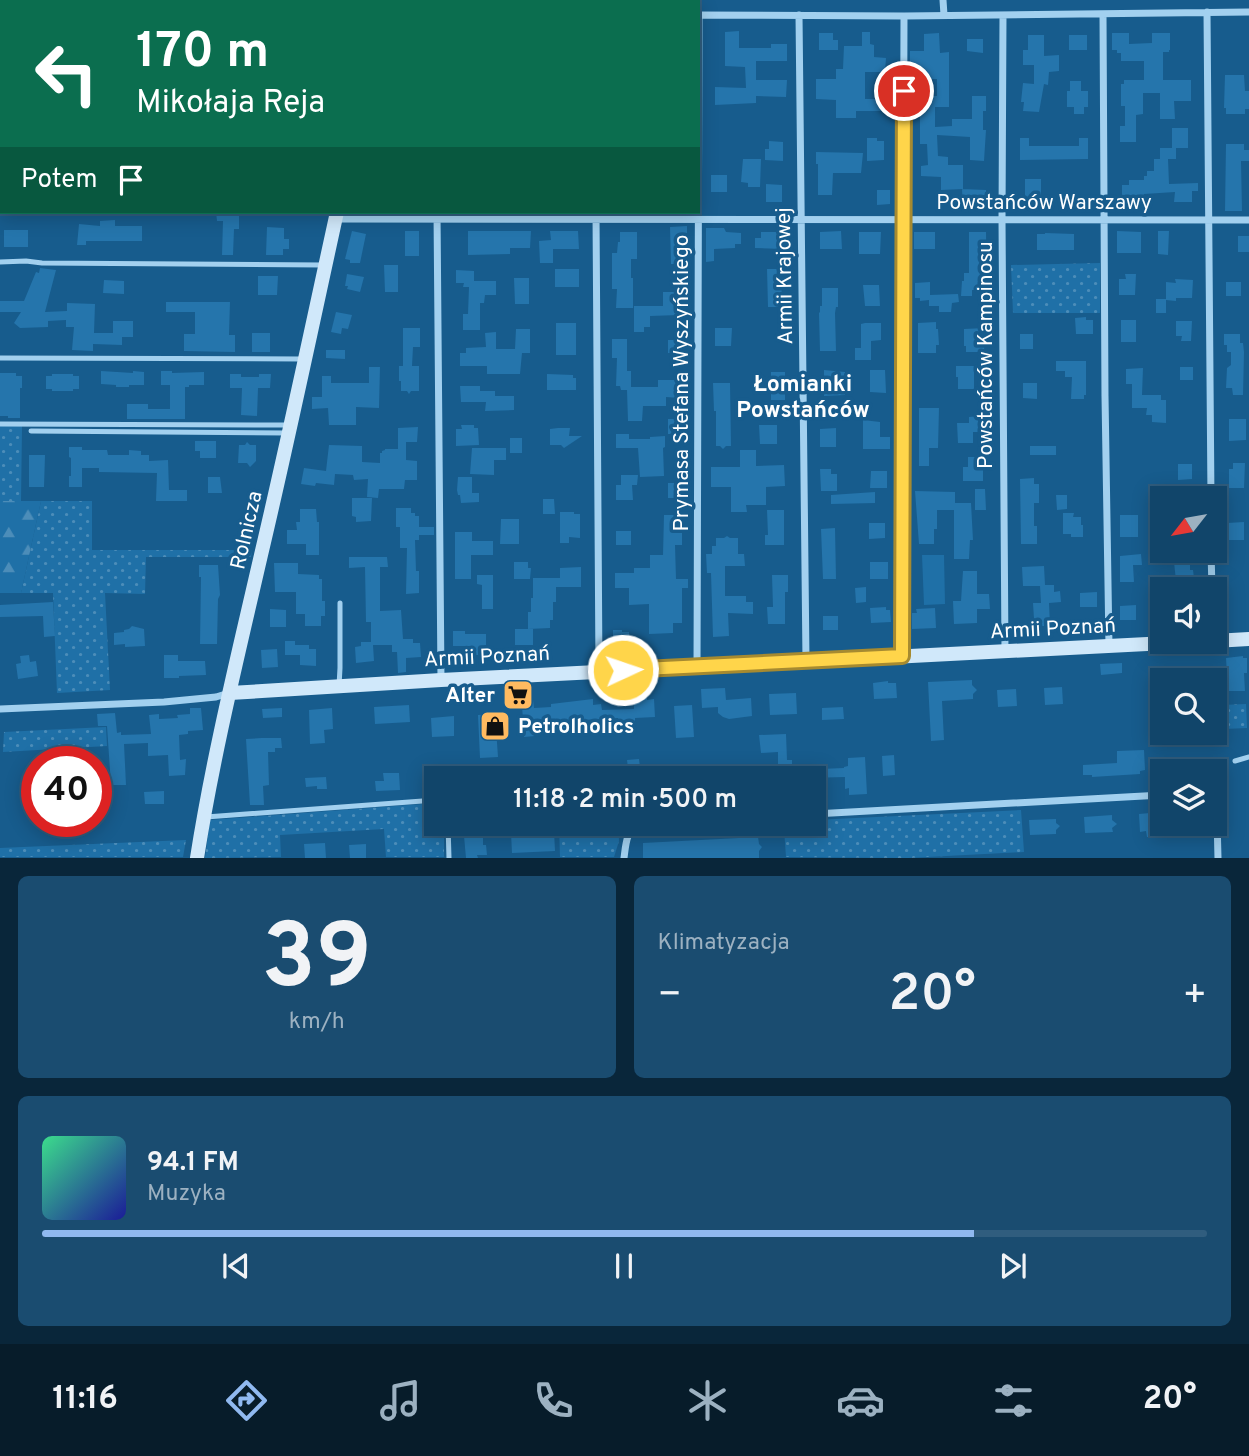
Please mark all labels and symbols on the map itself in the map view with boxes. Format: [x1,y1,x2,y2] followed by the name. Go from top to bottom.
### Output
[874,61,934,121] pin
[936,190,1152,217] street label: Powstańców Warszawy
[771,207,800,345] street label: Armii Krajowej
[669,235,696,531] street label: Prymasa Stefana Wyszyńskiego
[973,241,1000,469] street label: Powstańców Kampinosu
[736,371,870,426] district label: Łomianki Powstańców
[1150,486,1227,564] north arrow
[225,488,270,572] street label: Rolnicza
[989,613,1117,646] street label: Armii Poznań
[586,633,660,707] position arrow
[423,641,551,674] street label: Armii Poznań
[501,678,535,712] supermarket icon: Alter
[445,683,495,710] place label: Alter
[478,709,512,743] shop icon: Petrolholics
[518,714,634,741] place label: Petrolholics
[21,746,112,837] speed limit sign: 40

